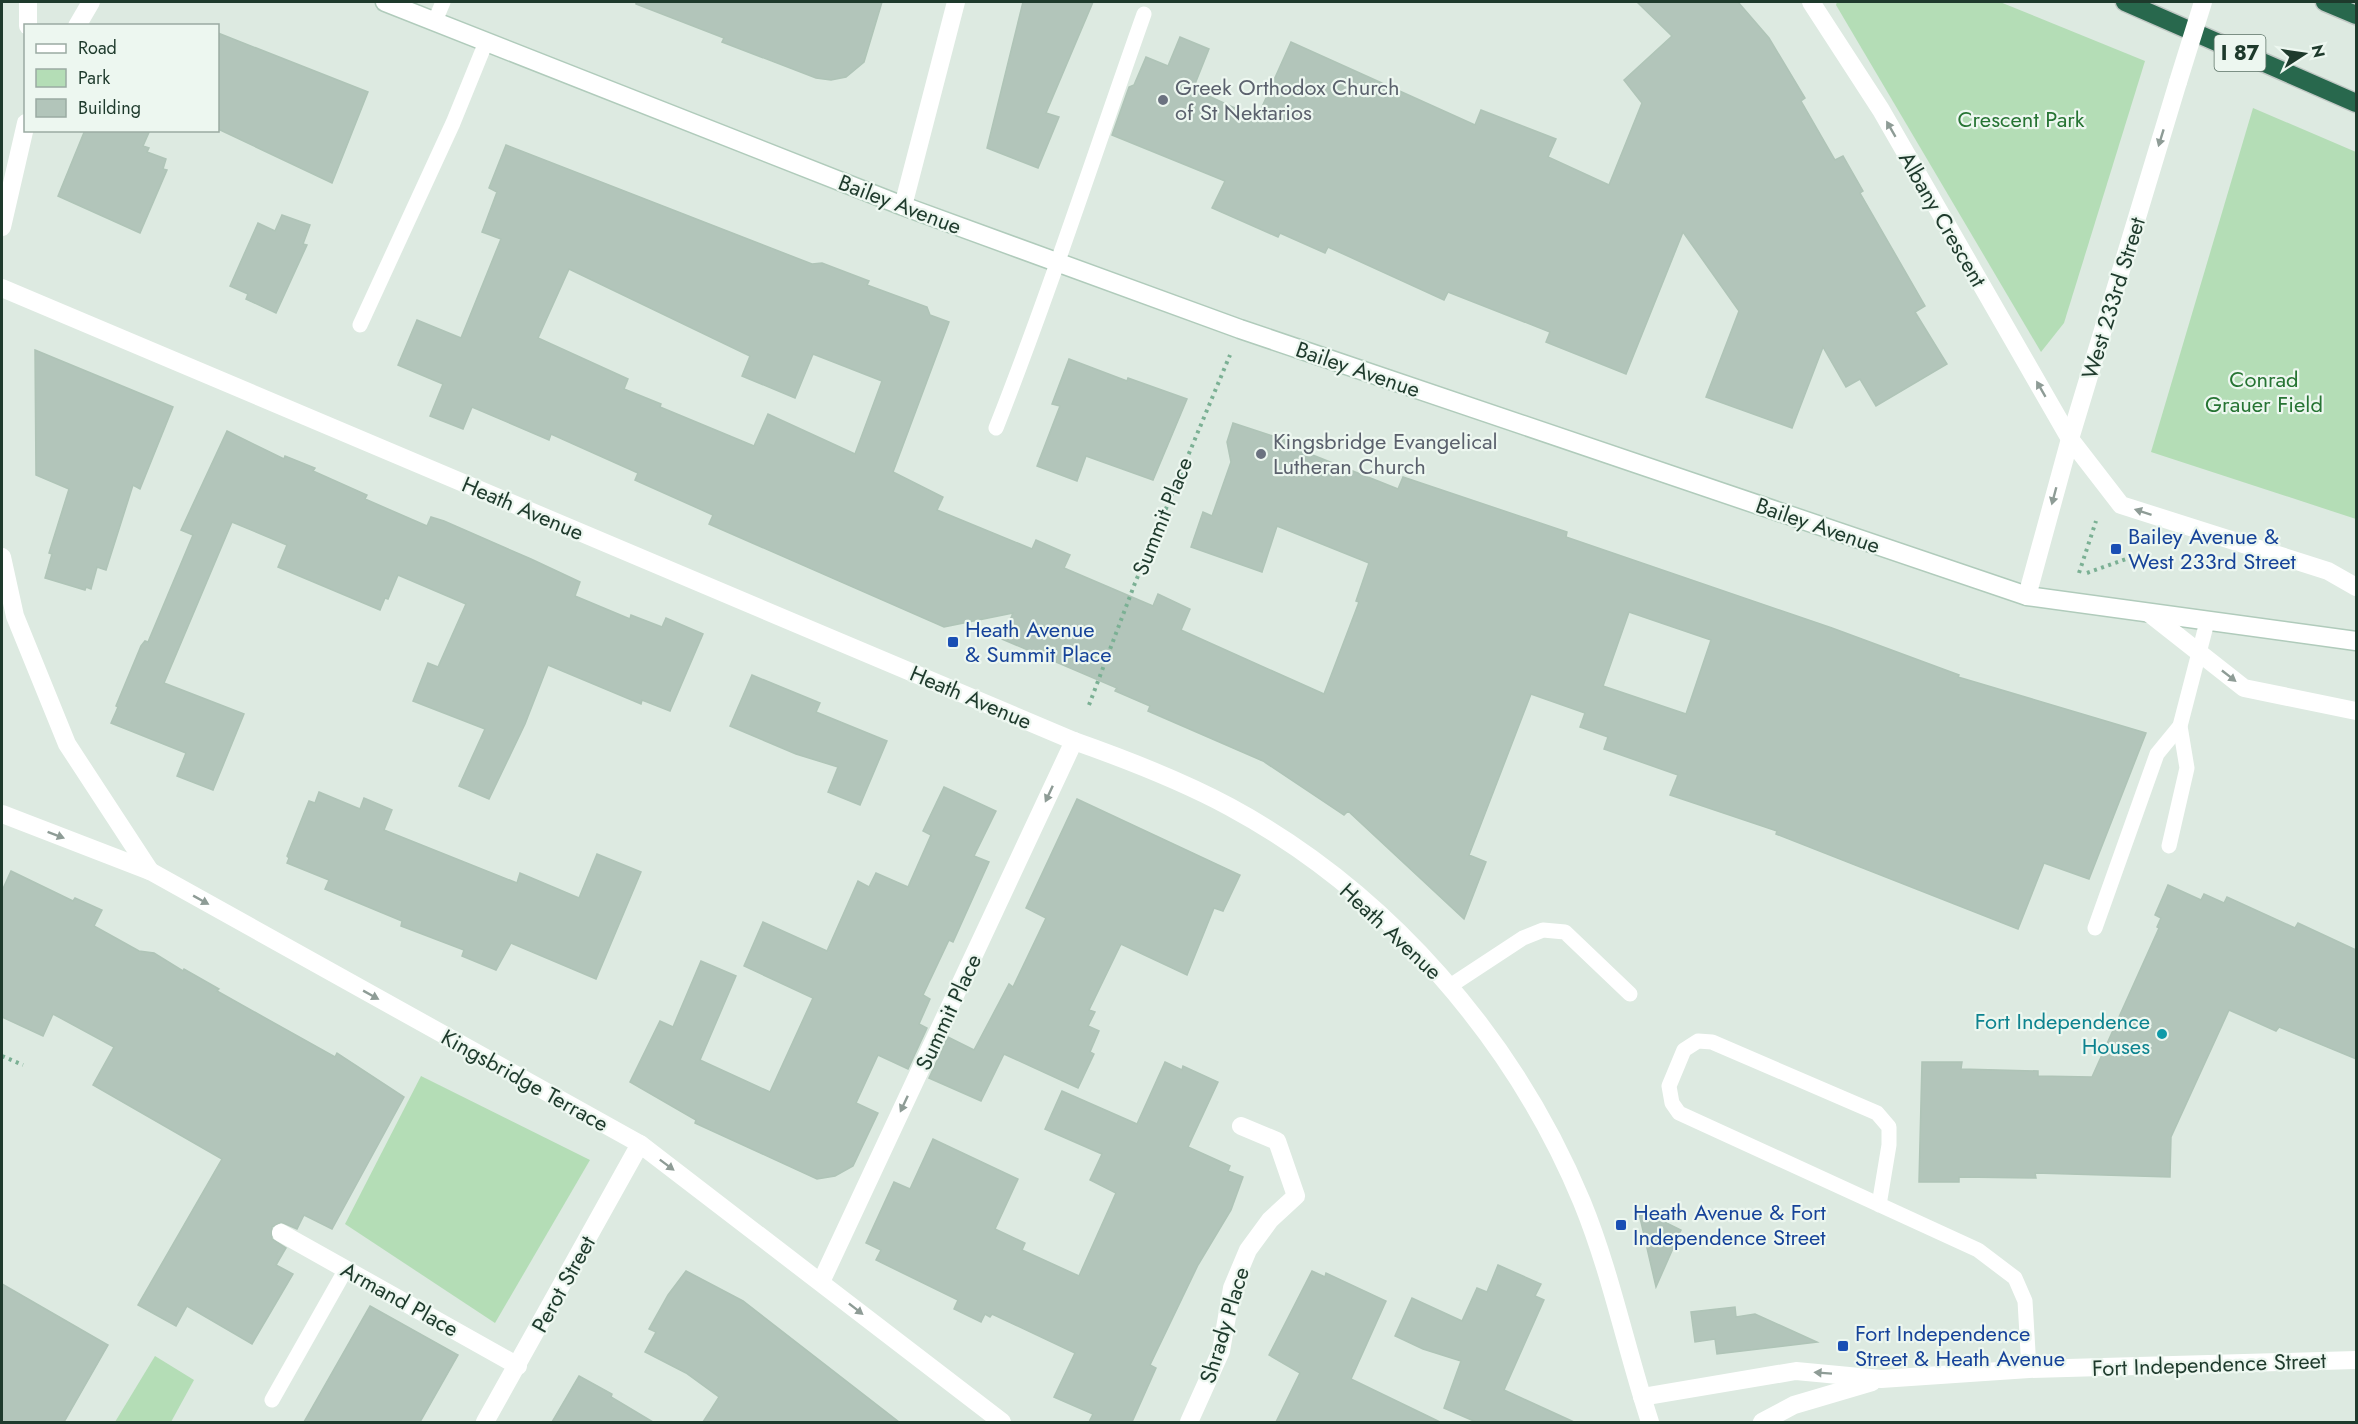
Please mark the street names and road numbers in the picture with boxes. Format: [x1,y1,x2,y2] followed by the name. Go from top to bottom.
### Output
[2214,35,2266,71] road number: I 87
[1891,145,1995,293] street label: Albany Crescent
[834,166,966,242] street label: Bailey Avenue
[2073,212,2153,383] street label: West 233rd Street
[1292,333,1424,405] street label: Bailey Avenue
[1124,452,1200,580] street label: Summit Place
[457,468,589,548] street label: Heath Avenue
[1752,489,1884,561] street label: Bailey Avenue
[905,657,1037,737] street label: Heath Avenue
[1333,875,1449,987] street label: Heath Avenue
[907,949,989,1075] street label: Summit Place
[436,1021,614,1139] street label: Kingsbridge Terrace
[523,1229,603,1338] street label: Perot Street
[335,1253,465,1345] street label: Armand Place
[1191,1263,1257,1387] street label: Shrady Place
[2091,1344,2327,1384] street label: Fort Independence Street

